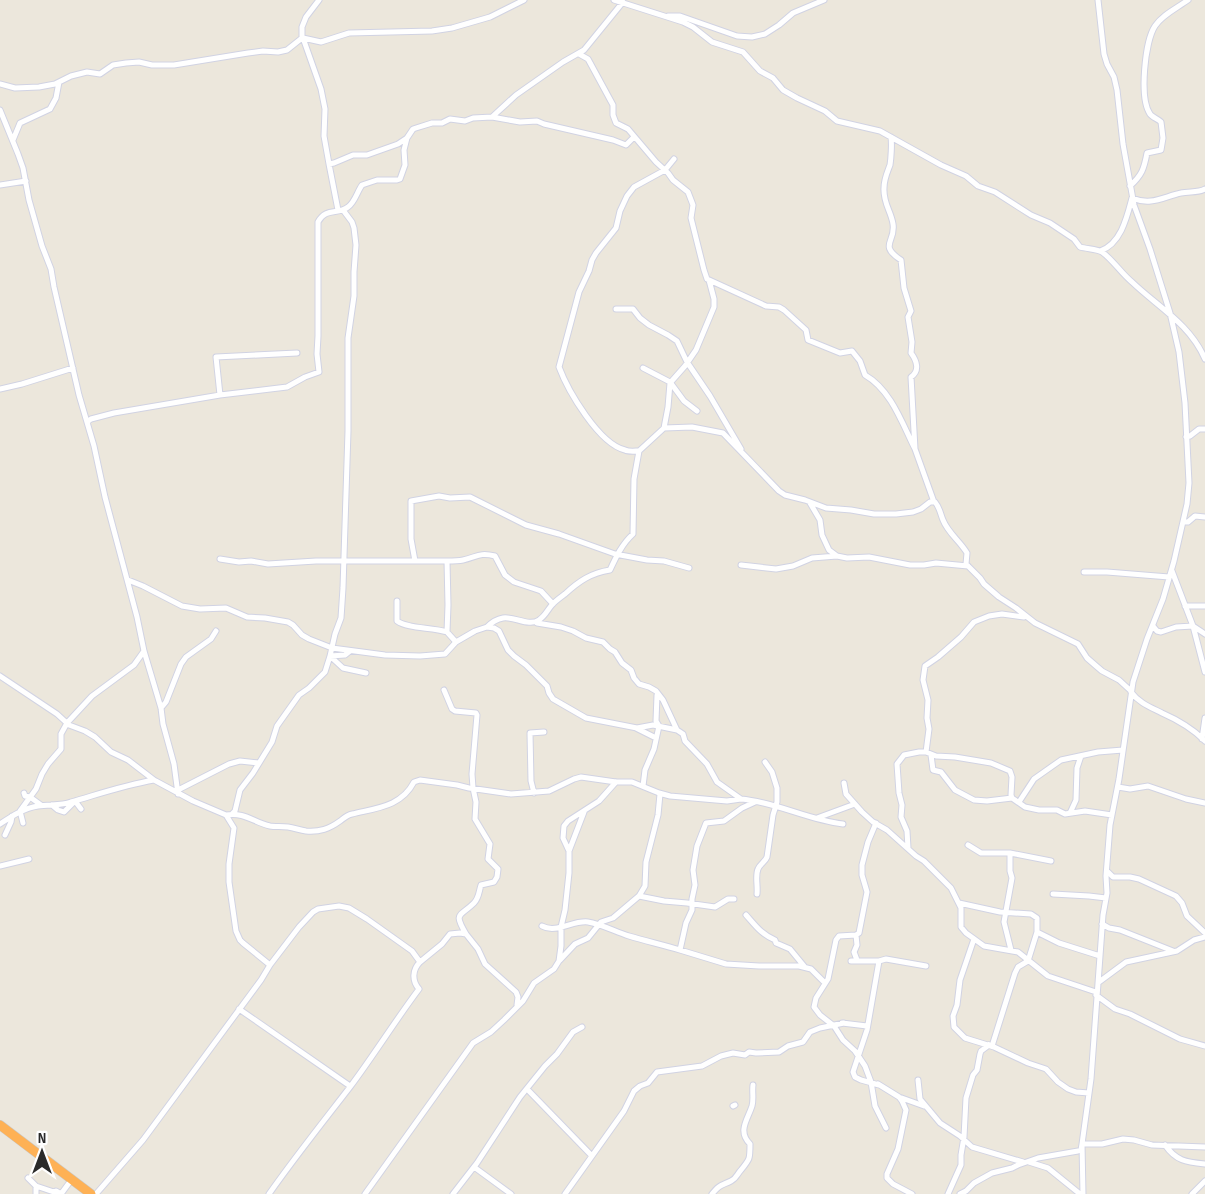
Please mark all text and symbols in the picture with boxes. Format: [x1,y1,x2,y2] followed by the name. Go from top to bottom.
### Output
[12,1122,72,1182] north arrow
[38,1129,46,1148] text: N

